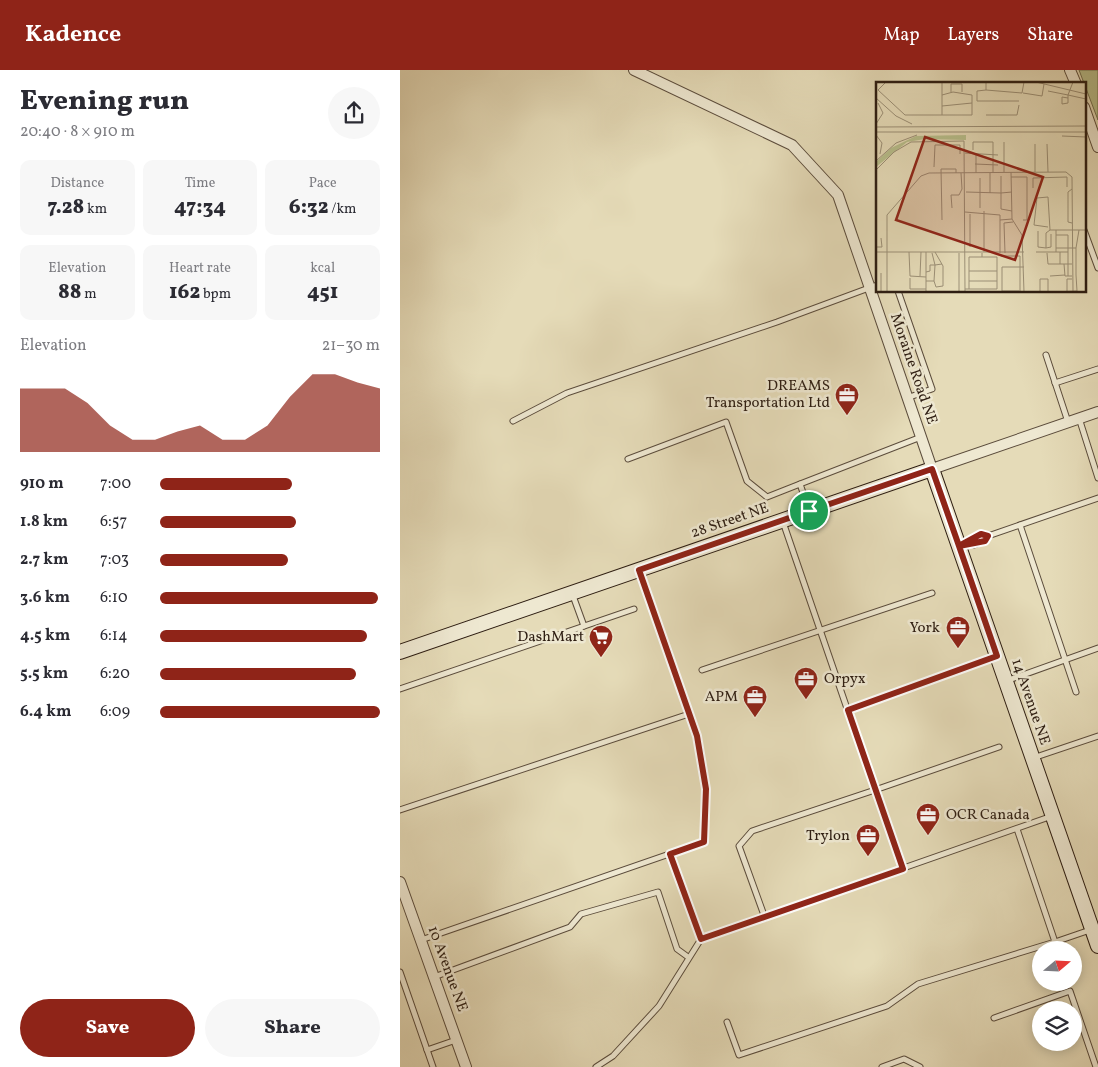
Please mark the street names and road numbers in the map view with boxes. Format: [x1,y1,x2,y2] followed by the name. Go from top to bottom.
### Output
[884,311,942,427] street label: Moraine Road NE
[688,498,772,544] street label: 28 Street NE
[1005,656,1055,748] street label: 14 Avenue NE
[422,923,472,1015] street label: 10 Avenue NE

